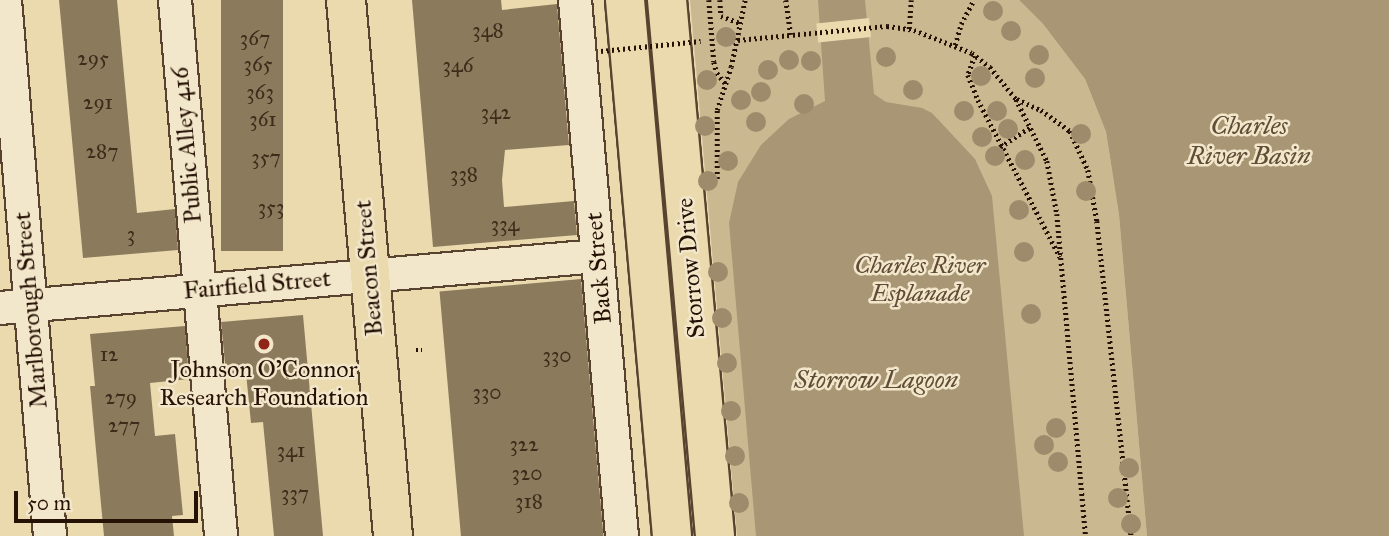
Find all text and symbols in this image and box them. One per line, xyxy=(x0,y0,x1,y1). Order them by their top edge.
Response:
house number: 348 xyxy=(472,17,504,43)
house number: 367 xyxy=(240,25,270,51)
house number: 295 xyxy=(77,45,109,71)
house number: 365 xyxy=(244,51,272,77)
house number: 346 xyxy=(443,52,473,78)
street label: Public Alley 416 xyxy=(166,66,208,224)
house number: 363 xyxy=(246,79,274,105)
house number: 291 xyxy=(83,89,113,115)
house number: 342 xyxy=(481,99,511,125)
house number: 361 xyxy=(249,106,277,132)
water label: Charles River Basin xyxy=(1187,110,1311,172)
house number: 287 xyxy=(86,138,118,164)
house number: 357 xyxy=(251,144,281,170)
house number: 338 xyxy=(450,161,478,187)
house number: 353 xyxy=(258,194,284,220)
street label: Storrow Drive xyxy=(671,197,711,339)
street label: Beacon Street xyxy=(349,199,389,337)
street label: Marlborough Street xyxy=(8,210,54,410)
house number: 334 xyxy=(491,211,519,237)
street label: Back Street xyxy=(580,211,618,325)
house number: 3 xyxy=(127,221,135,247)
park label: Charles River Esplanade xyxy=(854,252,986,308)
street label: Fairfield Street xyxy=(182,264,332,306)
marker: Johnson O'Connor Research Foundation xyxy=(256,336,272,352)
house number: 12 xyxy=(100,341,118,367)
house number: 330 xyxy=(542,342,572,368)
place label: Johnson O'Connor Research Foundation xyxy=(160,356,368,412)
water label: Storrow Lagoon xyxy=(794,364,958,396)
house number: 330 xyxy=(472,379,502,405)
house number: 279 xyxy=(105,384,137,410)
house number: 277 xyxy=(108,412,140,438)
house number: 322 xyxy=(509,431,539,457)
house number: 341 xyxy=(277,437,305,463)
house number: 320 xyxy=(512,460,542,486)
scale bar xyxy=(18,476,201,520)
house number: 337 xyxy=(281,480,309,506)
house number: 318 xyxy=(515,488,543,514)
text: 50 m xyxy=(27,490,71,516)

